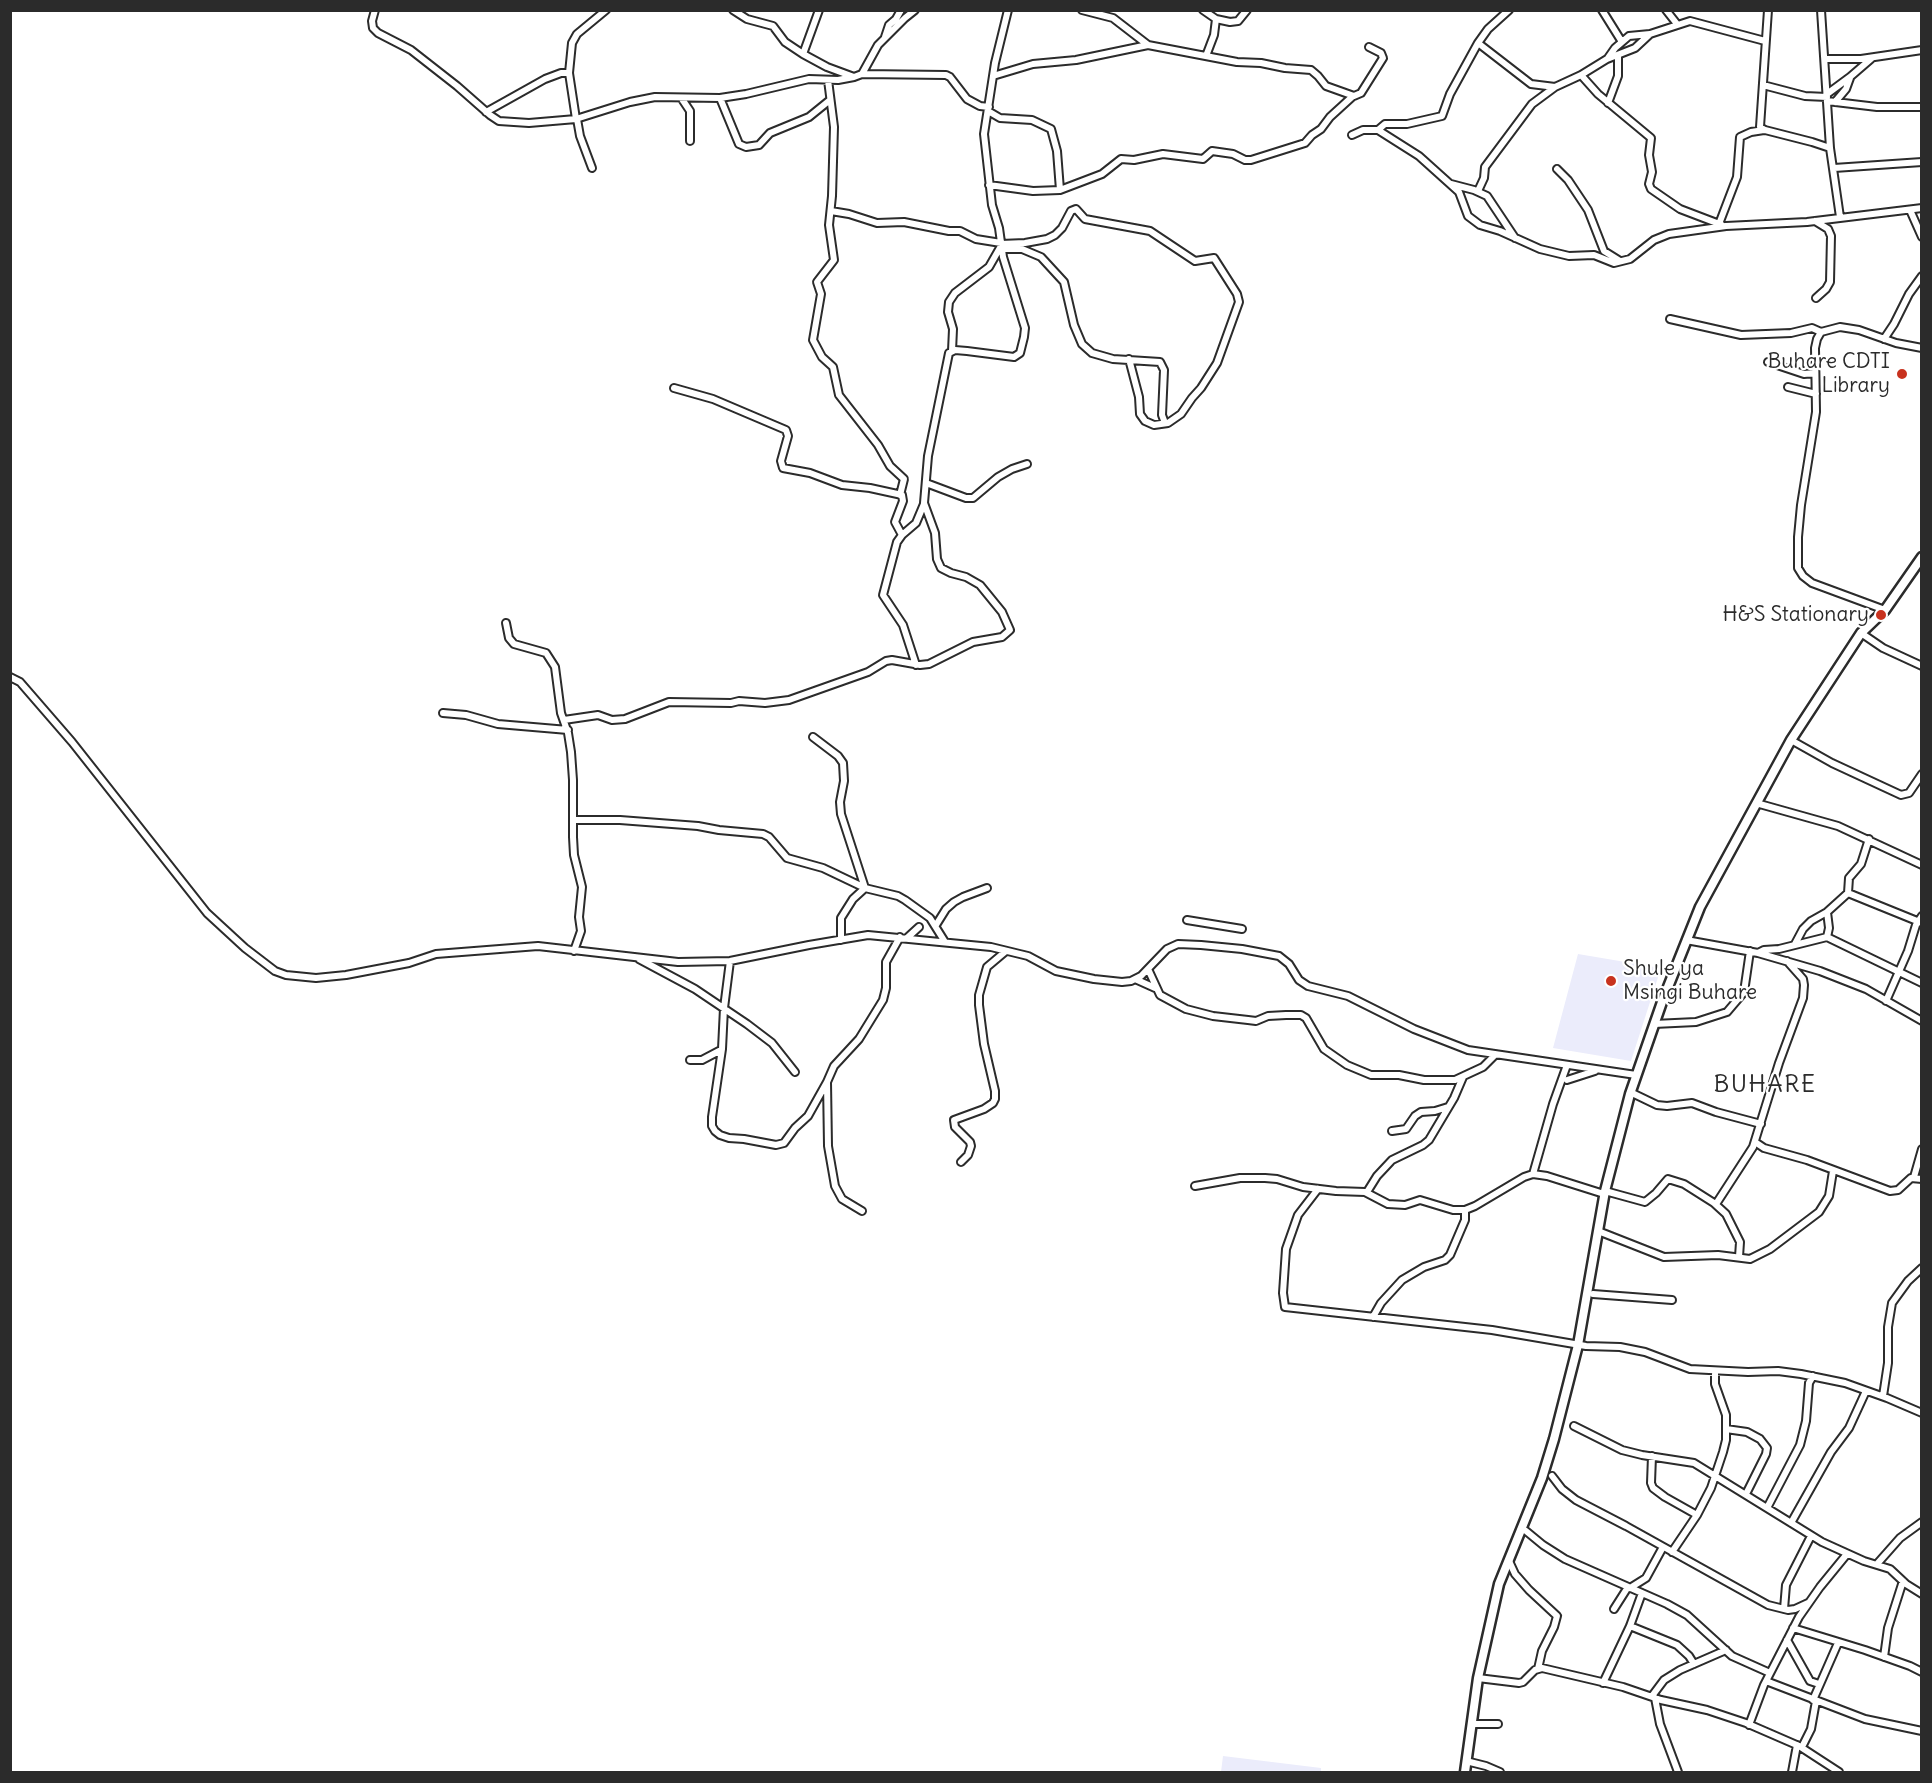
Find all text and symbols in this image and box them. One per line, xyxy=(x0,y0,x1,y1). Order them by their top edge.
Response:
place label: Buhare CDTI Library xyxy=(1768,349,1890,399)
marker: Buhare CDTI Library xyxy=(1895,367,1909,381)
place label: H&S Stationary xyxy=(1723,602,1869,628)
marker: H&S Stationary xyxy=(1874,608,1888,622)
place label: Shule ya Msingi Buhare xyxy=(1623,956,1757,1006)
marker: Shule ya Msingi Buhare xyxy=(1604,974,1618,988)
district label: BUHARE xyxy=(1713,1071,1817,1099)

